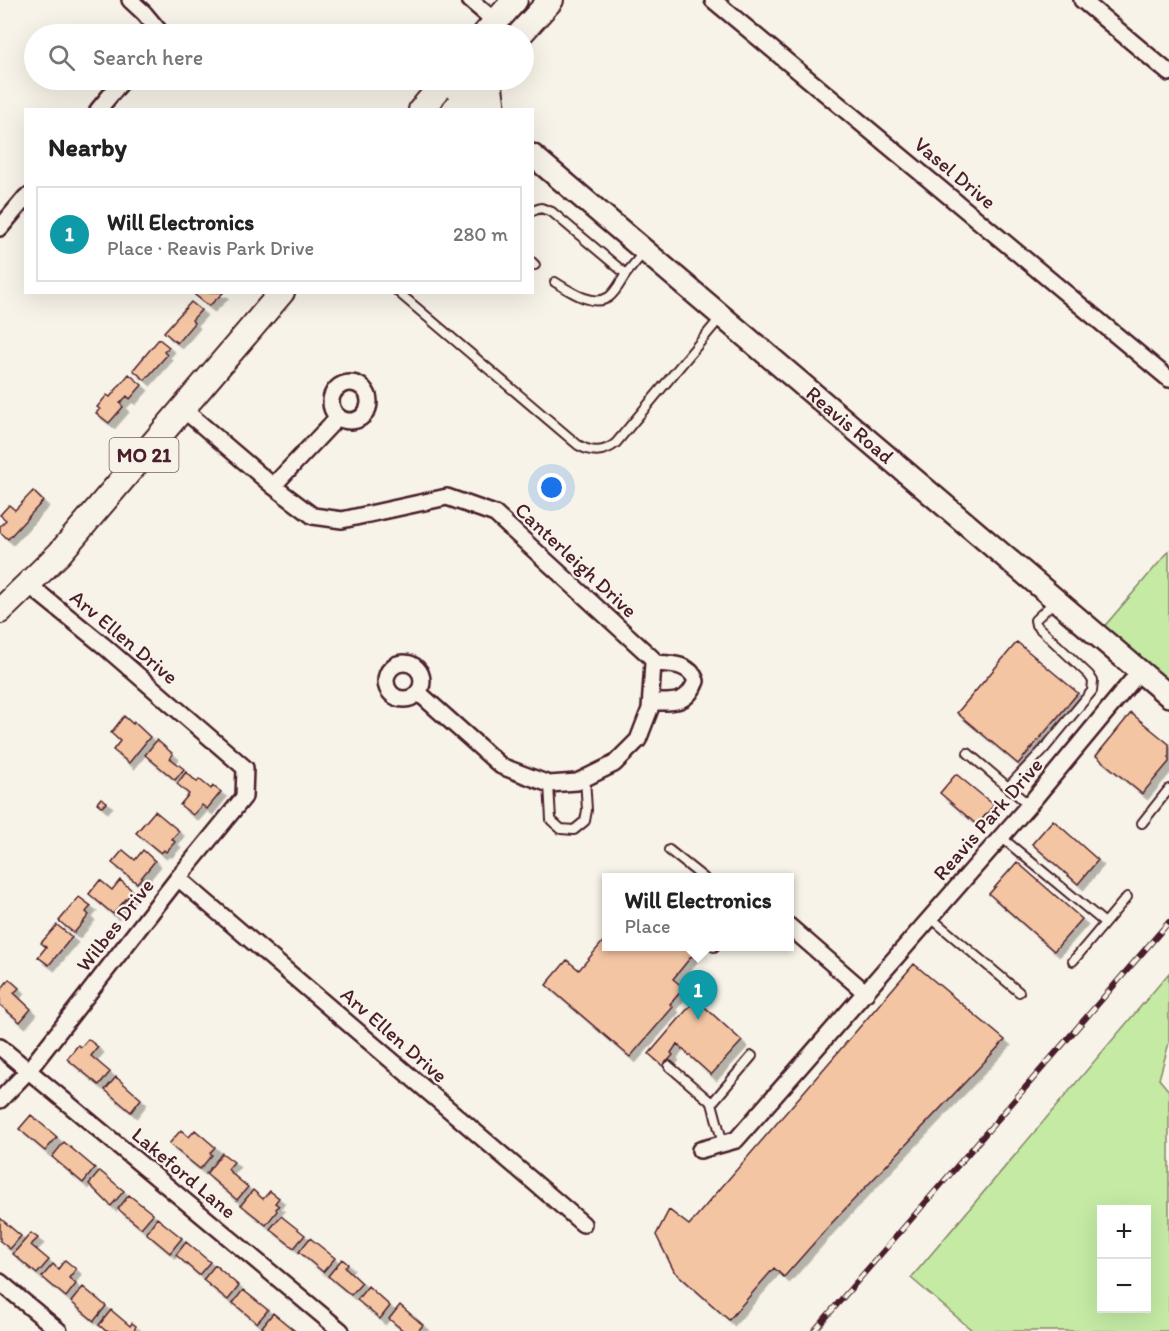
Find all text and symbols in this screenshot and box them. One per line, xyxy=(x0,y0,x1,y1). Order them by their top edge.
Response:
search box xyxy=(24,24,534,90)
icon: search xyxy=(45,41,78,74)
text: Search here xyxy=(93,44,203,71)
text: Nearby xyxy=(48,131,127,163)
street label: Vasel Drive xyxy=(909,131,1001,214)
text: Will Electronics xyxy=(107,209,254,236)
text: 1 xyxy=(65,222,74,246)
text: 280 m xyxy=(453,222,508,246)
text: Place · Reavis Park Drive xyxy=(107,236,314,260)
street label: Reavis Road xyxy=(801,380,900,469)
road number: MO 21 xyxy=(110,438,178,472)
your location xyxy=(537,473,566,502)
street label: Canterleigh Drive xyxy=(510,497,643,623)
street label: Arv Ellen Drive xyxy=(65,584,183,689)
street label: Reavis Park Drive xyxy=(927,752,1048,885)
street label: Wilbes Drive xyxy=(70,873,159,976)
popup xyxy=(602,873,794,951)
text: Will Electronics xyxy=(624,887,772,914)
text: Place xyxy=(624,914,671,938)
pin: 1 xyxy=(678,970,718,1020)
street label: Arv Ellen Drive xyxy=(336,981,453,1088)
street label: Lakeford Lane xyxy=(127,1122,242,1223)
map controls xyxy=(1097,1205,1151,1313)
button: + xyxy=(1097,1205,1151,1259)
button: − xyxy=(1097,1259,1151,1313)

